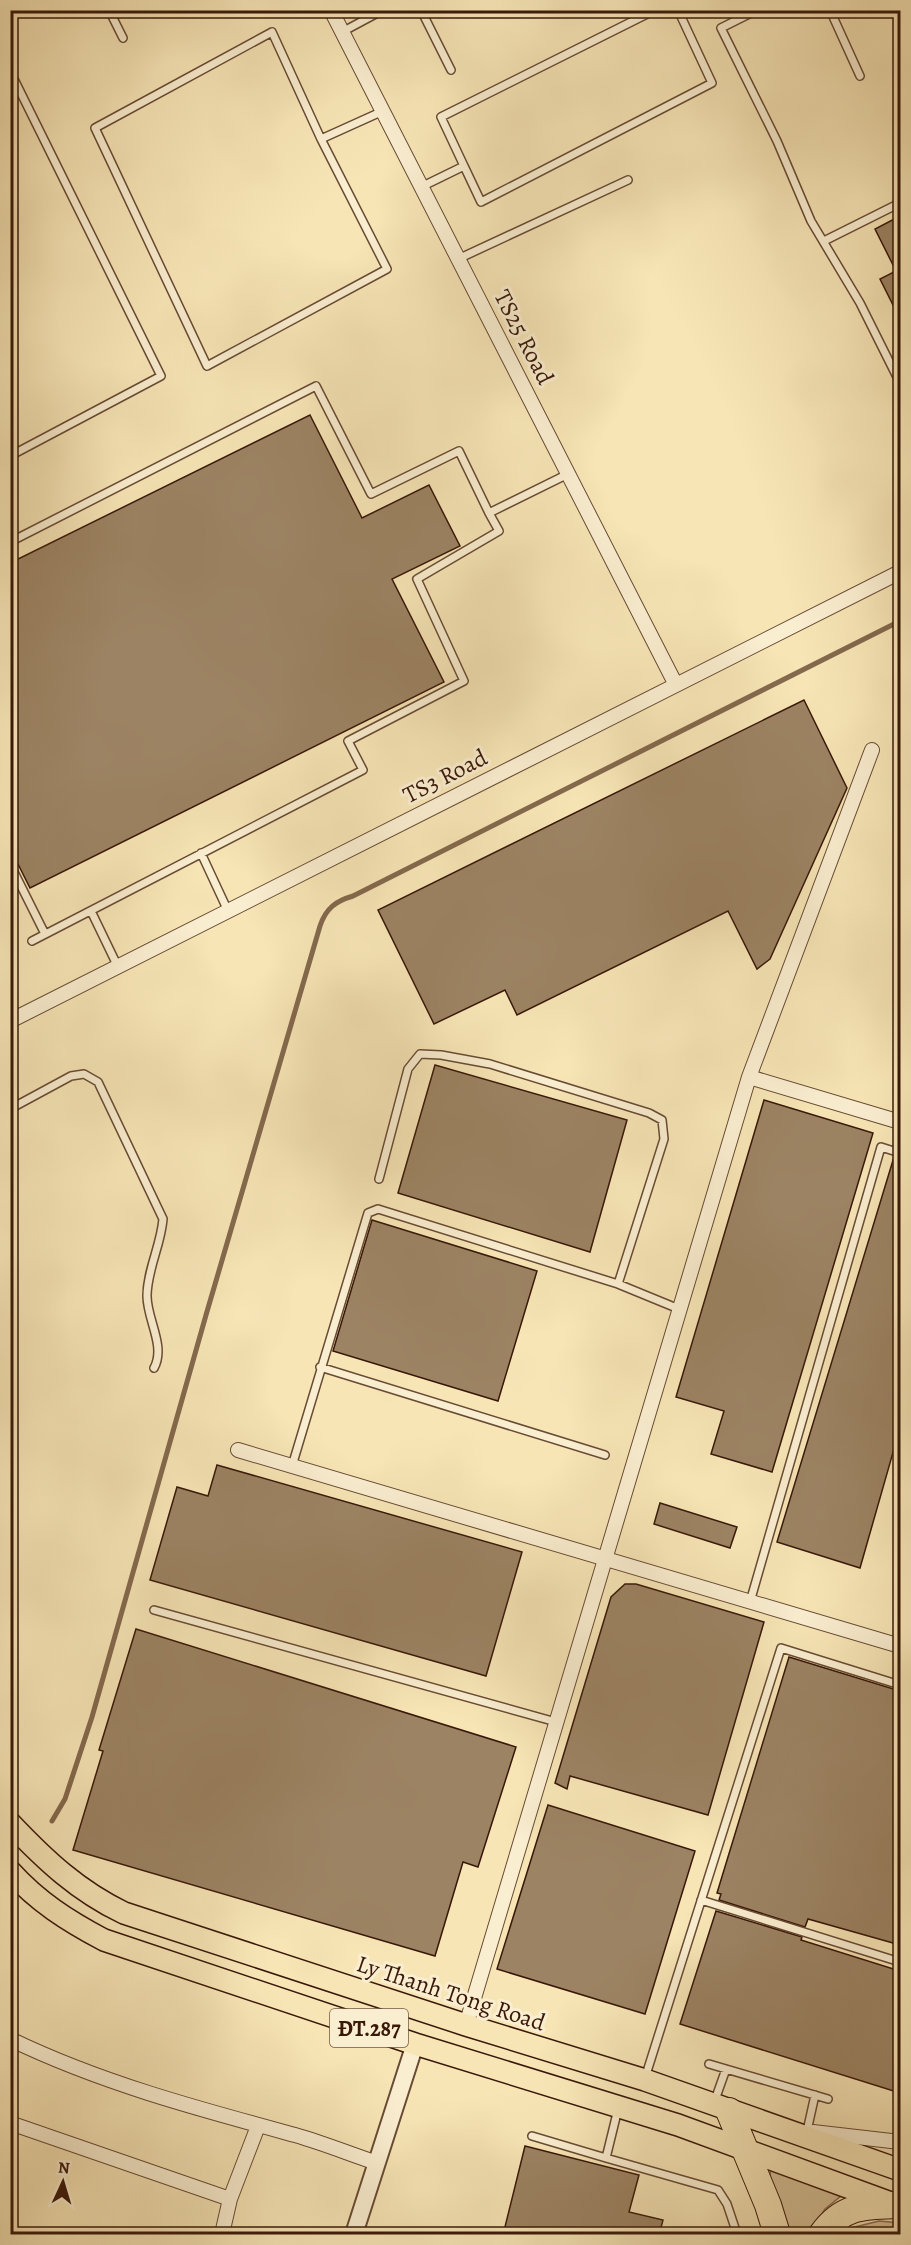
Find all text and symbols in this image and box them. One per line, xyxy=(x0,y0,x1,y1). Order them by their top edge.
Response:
street label: TS25 Road xyxy=(487,284,562,390)
street label: TS3 Road xyxy=(397,741,493,811)
street label: Ly Thanh Tong Road xyxy=(353,1947,549,2039)
road number: ĐT.287 xyxy=(330,2009,408,2047)
north arrow xyxy=(33,2152,93,2212)
text: N xyxy=(57,2157,71,2179)

